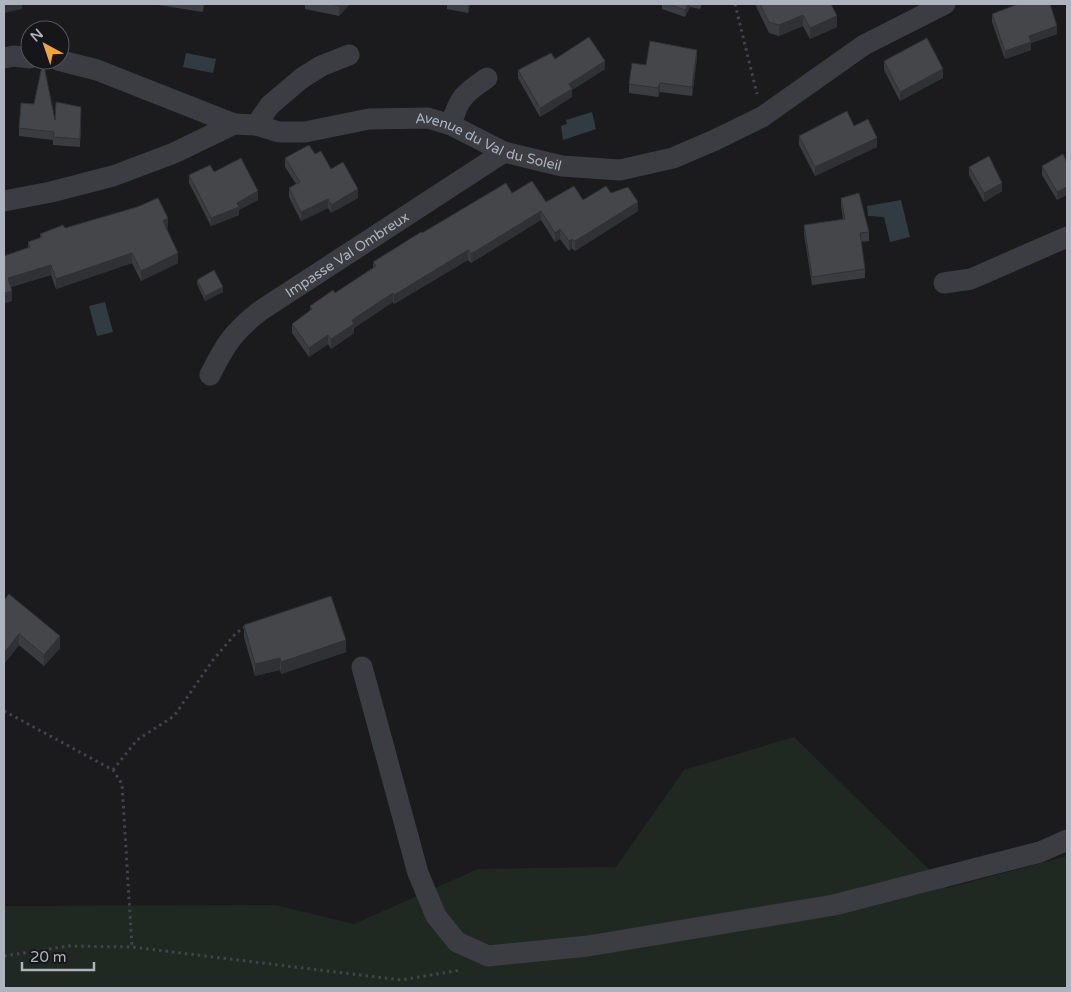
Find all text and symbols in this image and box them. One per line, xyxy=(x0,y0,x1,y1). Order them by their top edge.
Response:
north arrow xyxy=(20,20,70,70)
text: N xyxy=(27,25,47,46)
street label: Avenue du Val du Soleil xyxy=(415,109,563,174)
street label: Impasse Val Ombreux xyxy=(282,208,412,301)
scale bar xyxy=(22,940,95,972)
text: 20 m xyxy=(30,948,67,966)

